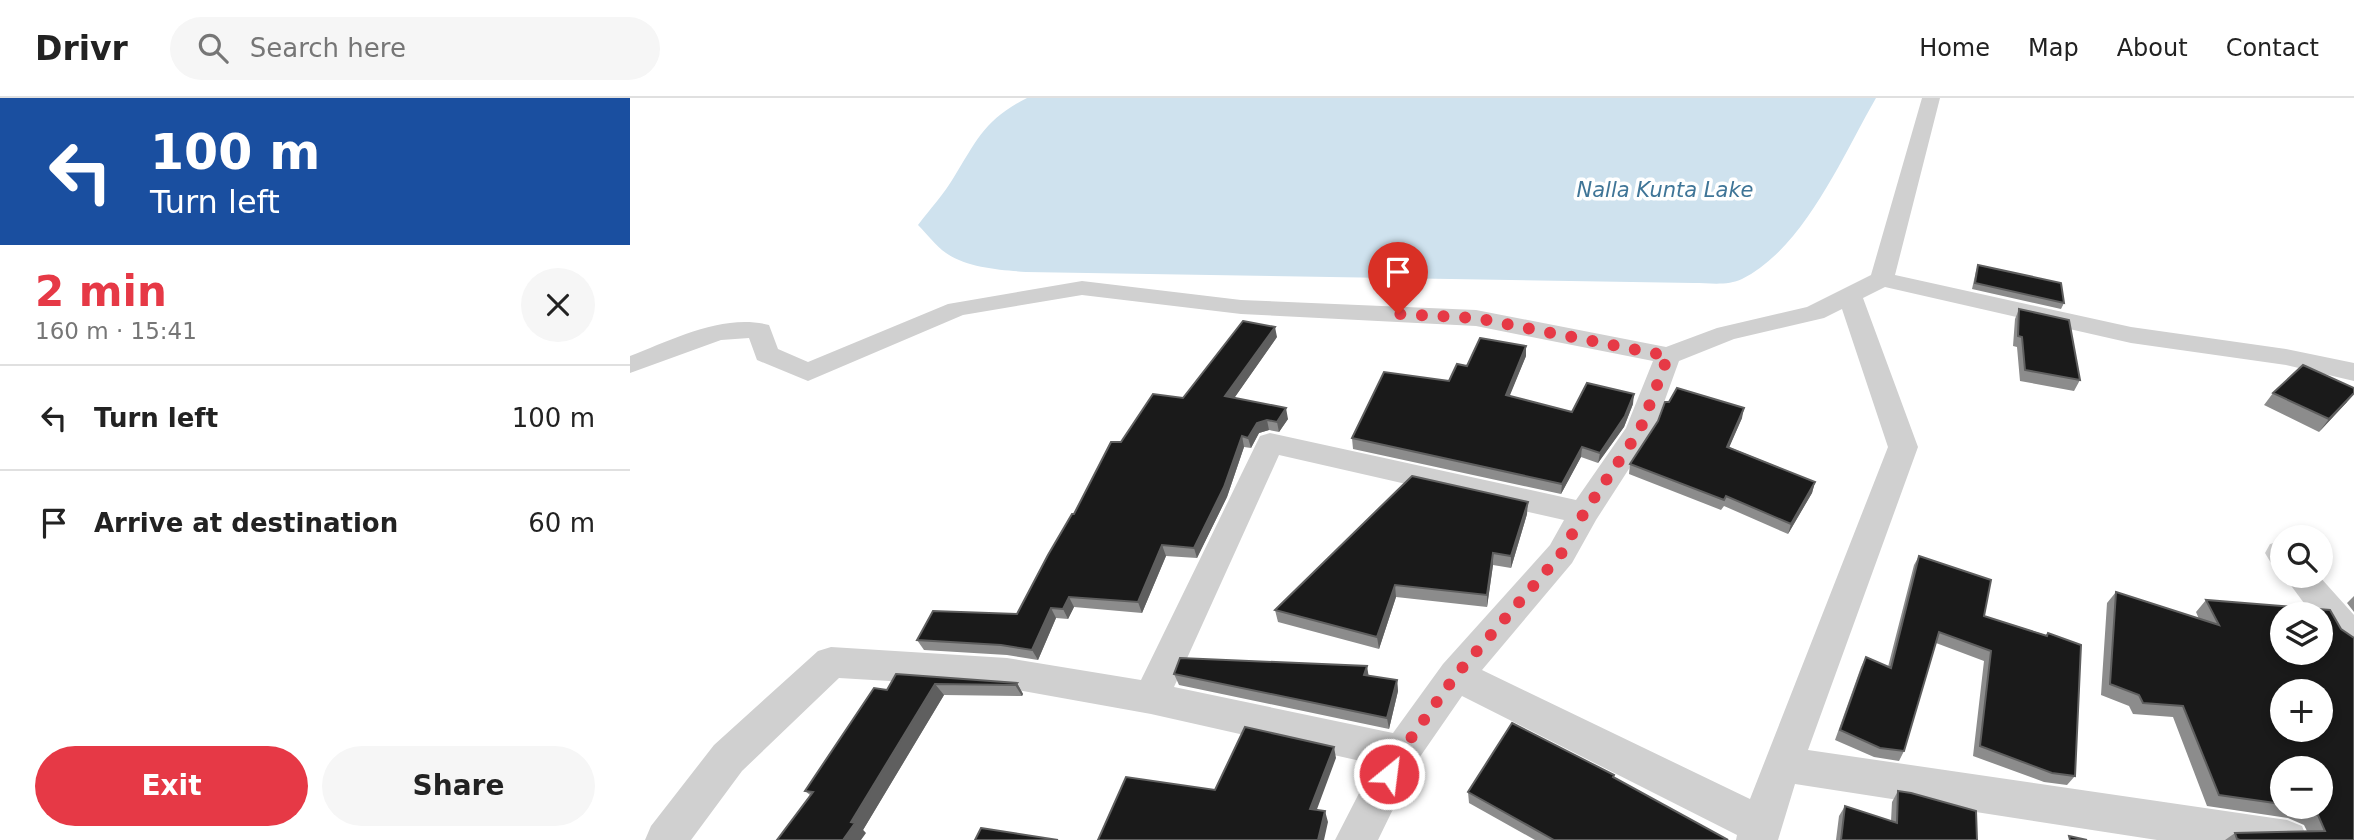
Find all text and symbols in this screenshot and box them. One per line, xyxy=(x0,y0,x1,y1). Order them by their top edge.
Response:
search box xyxy=(170,17,660,80)
text: Drivr xyxy=(35,29,128,68)
icon: search xyxy=(194,29,232,67)
text: Search here xyxy=(250,33,406,63)
text: Home xyxy=(1919,34,1990,62)
text: Map xyxy=(2028,34,2079,62)
text: About xyxy=(2117,34,2188,62)
text: Contact xyxy=(2226,34,2319,62)
text: 100 m xyxy=(150,124,320,181)
icon: left xyxy=(35,126,126,217)
water label: Nalla Kunta Lake xyxy=(1576,178,1754,202)
text: Turn left xyxy=(150,183,280,221)
pin xyxy=(1368,242,1428,314)
icon: arrive xyxy=(1379,253,1417,291)
text: 2 min xyxy=(35,267,167,316)
button: close xyxy=(521,268,595,342)
text: 160 m · 15:41 xyxy=(35,318,197,344)
icon: left xyxy=(35,399,73,437)
text: Turn left xyxy=(94,403,218,433)
text: 100 m xyxy=(512,403,595,433)
icon: arrive xyxy=(35,504,73,542)
text: Arrive at destination xyxy=(94,508,398,538)
text: 60 m xyxy=(528,508,595,538)
map controls xyxy=(2270,525,2333,819)
button: search xyxy=(2270,525,2333,588)
button: layers xyxy=(2270,602,2333,665)
button: + xyxy=(2270,679,2333,742)
position arrow xyxy=(1352,737,1426,811)
button: Exit xyxy=(35,746,308,826)
button: Share xyxy=(322,746,595,826)
button: − xyxy=(2270,756,2333,819)

